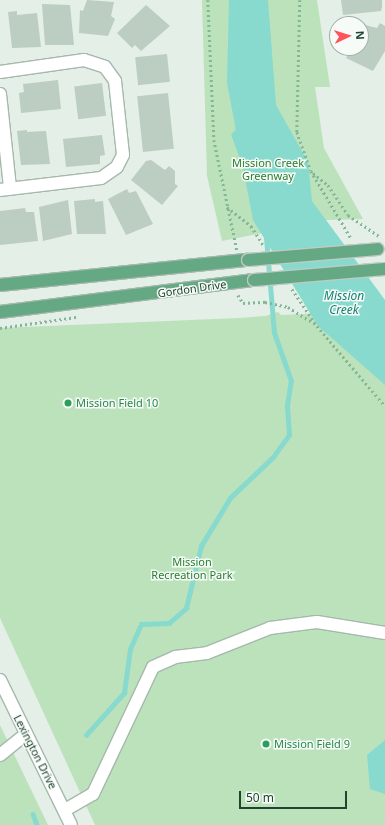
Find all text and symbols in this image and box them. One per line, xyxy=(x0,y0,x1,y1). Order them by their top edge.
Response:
north arrow xyxy=(329,16,369,56)
text: N xyxy=(353,30,368,40)
park label: Mission Creek Greenway xyxy=(232,157,304,183)
street label: Gordon Drive xyxy=(157,278,227,300)
water label: Mission Creek xyxy=(324,289,364,317)
place label: Mission Field 10 xyxy=(76,396,158,410)
marker: Mission Field 10 xyxy=(63,398,73,408)
park label: Mission Recreation Park xyxy=(151,556,233,582)
street label: Lexington Drive xyxy=(11,713,59,791)
place label: Mission Field 9 xyxy=(274,737,350,751)
marker: Mission Field 9 xyxy=(261,739,271,749)
scale bar xyxy=(241,783,349,809)
text: 50 m xyxy=(246,789,274,806)

